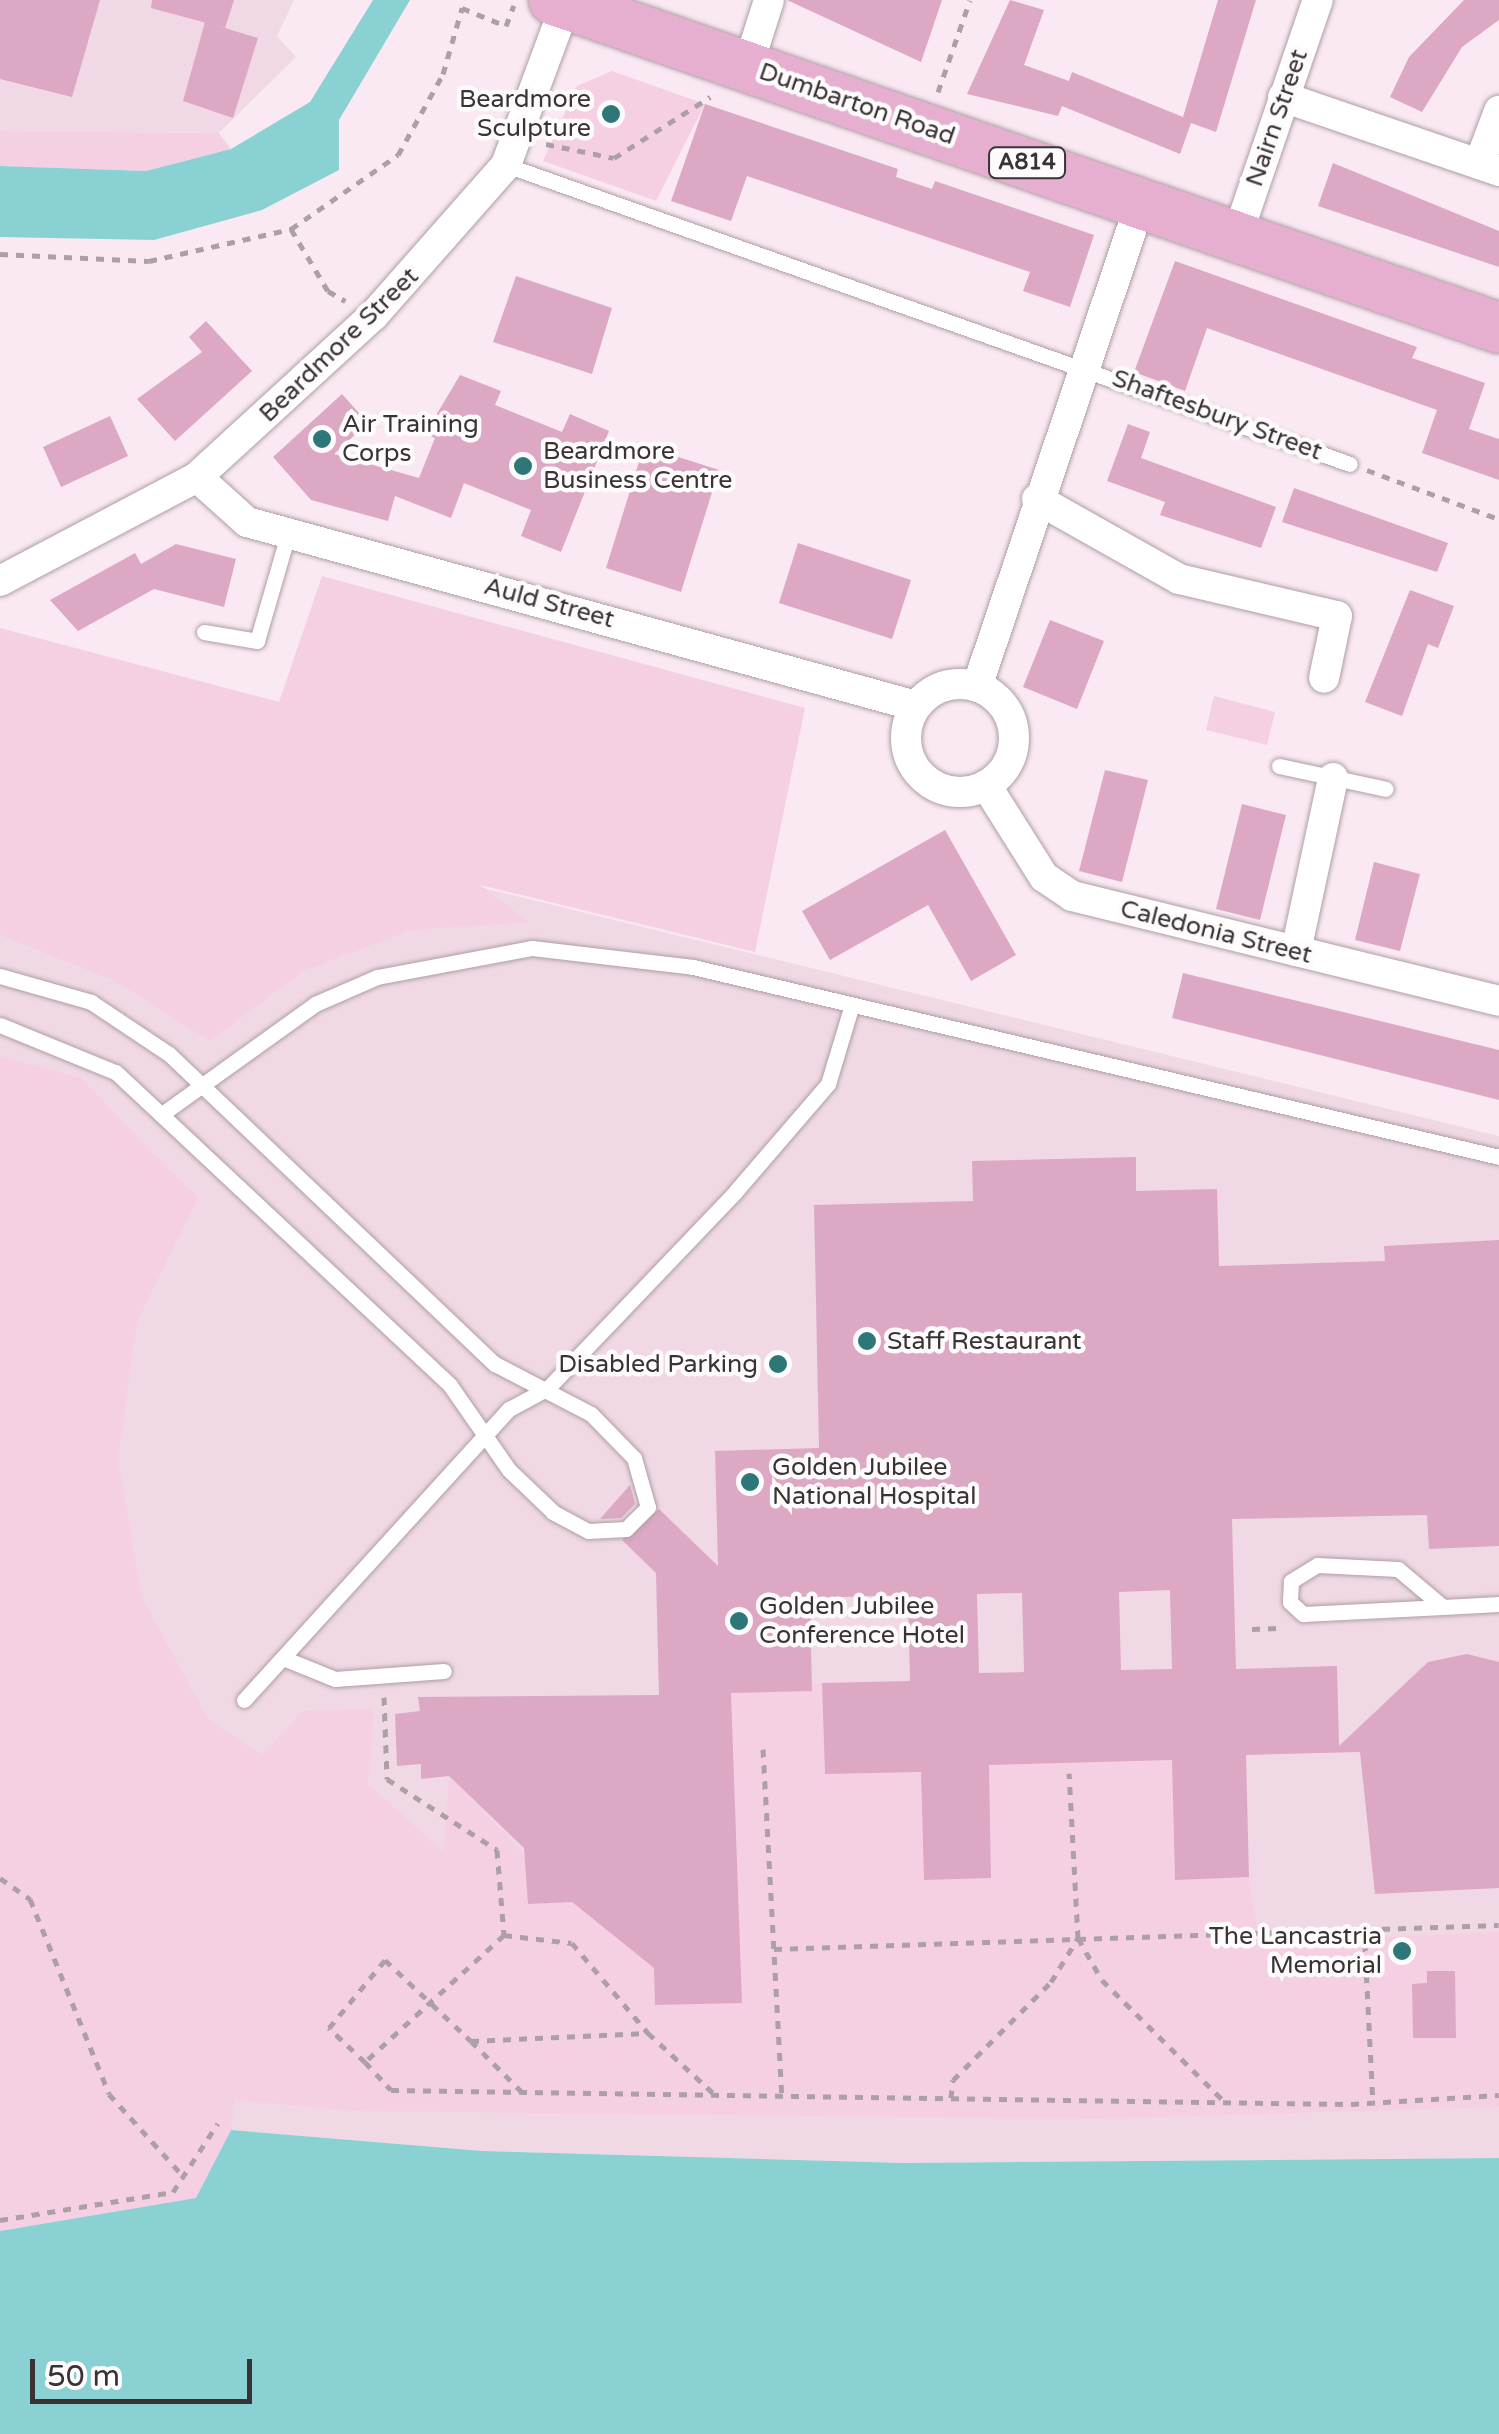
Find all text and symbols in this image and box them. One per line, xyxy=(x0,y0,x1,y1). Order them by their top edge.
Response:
street label: Nairn Street xyxy=(1240,45,1314,191)
street label: Dumbarton Road xyxy=(755,56,959,152)
place label: Beardmore Sculpture xyxy=(459,85,591,144)
marker: Beardmore Sculpture xyxy=(600,103,622,125)
road number: A814 xyxy=(987,146,1067,180)
street label: Beardmore Street xyxy=(253,261,425,429)
street label: Shaftesbury Street xyxy=(1108,363,1326,467)
place label: Air Training Corps xyxy=(342,410,479,469)
marker: Air Training Corps xyxy=(311,428,333,450)
place label: Beardmore Business Centre xyxy=(543,437,732,496)
marker: Beardmore Business Centre xyxy=(512,455,534,477)
street label: Auld Street xyxy=(481,571,617,635)
street label: Caledonia Street xyxy=(1117,894,1315,970)
place label: Staff Restaurant xyxy=(887,1326,1082,1356)
marker: Staff Restaurant xyxy=(856,1330,878,1352)
place label: Disabled Parking xyxy=(558,1349,758,1379)
marker: Disabled Parking xyxy=(767,1353,789,1375)
place label: Golden Jubilee National Hospital xyxy=(772,1453,976,1512)
marker: Golden Jubilee National Hospital xyxy=(737,1469,763,1495)
place label: Golden Jubilee Conference Hotel xyxy=(759,1592,965,1651)
marker: Golden Jubilee Conference Hotel xyxy=(728,1610,750,1632)
place label: The Lancastria Memorial xyxy=(1209,1922,1382,1981)
marker: The Lancastria Memorial xyxy=(1391,1940,1413,1962)
scale bar xyxy=(35,2339,258,2401)
text: 50 m xyxy=(47,2358,120,2395)

